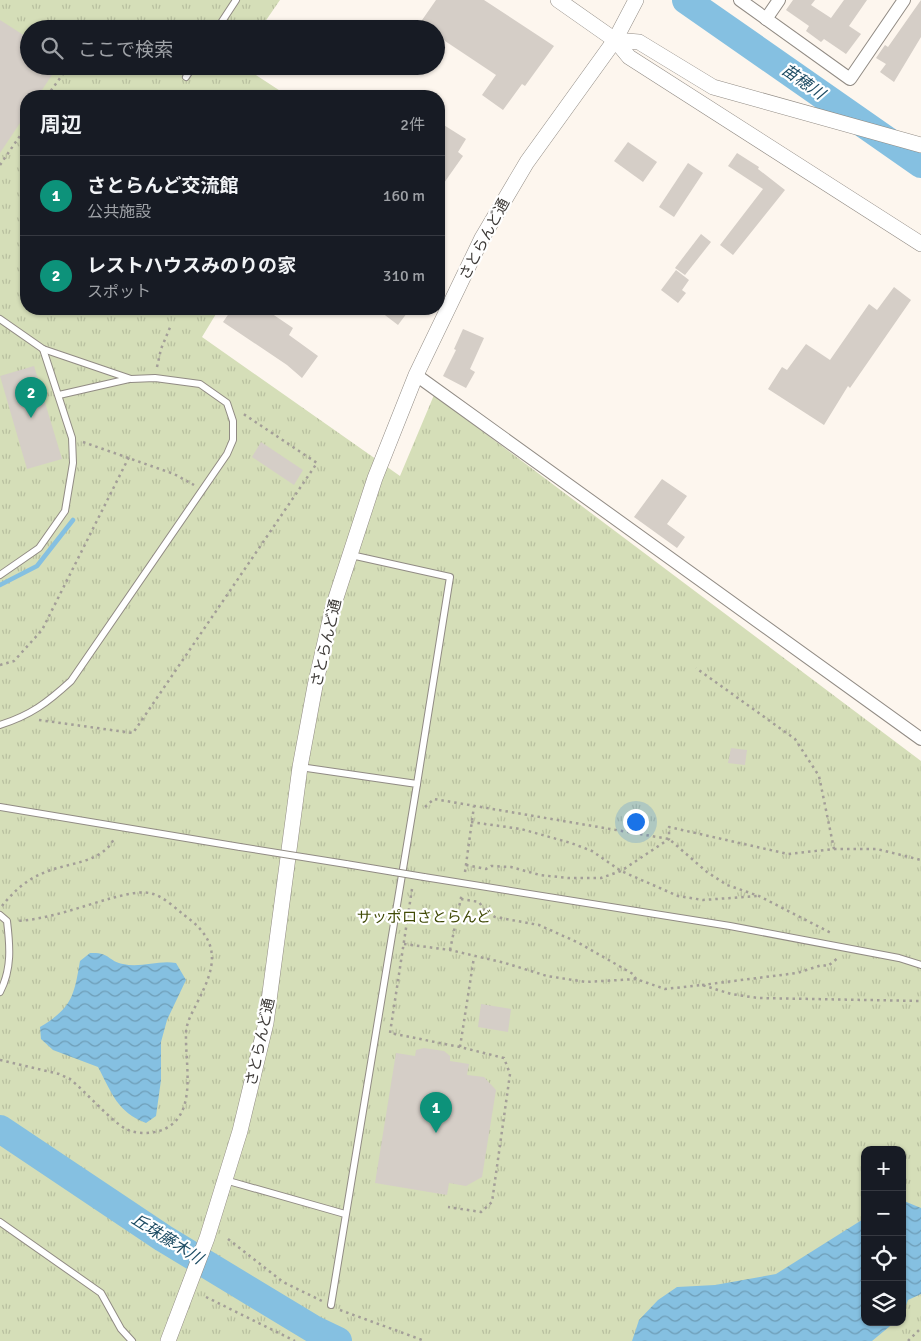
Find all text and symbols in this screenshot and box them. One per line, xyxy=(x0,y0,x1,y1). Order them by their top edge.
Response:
search box xyxy=(20,20,445,75)
icon: search xyxy=(38,34,66,62)
text: ここで検索 xyxy=(78,38,173,62)
water label: 苗穂川 xyxy=(778,60,830,105)
text: 周辺 xyxy=(40,112,82,138)
text: 2件 xyxy=(400,115,425,135)
text: さとらんど交流館 xyxy=(87,174,238,198)
text: 1 xyxy=(52,186,60,206)
text: 160 m xyxy=(383,186,425,206)
street label: さとらんど通 xyxy=(455,195,513,283)
text: 公共施設 xyxy=(87,202,151,222)
text: レストハウスみのりの家 xyxy=(87,254,296,278)
text: 2 xyxy=(52,266,60,286)
text: 310 m xyxy=(383,266,425,286)
text: スポット xyxy=(87,282,151,302)
pin: 2 xyxy=(15,377,47,418)
street label: さとらんど通 xyxy=(307,597,345,689)
your location xyxy=(623,809,649,835)
park label: サッポロさとらんど xyxy=(357,908,491,926)
street label: さとらんど通 xyxy=(242,996,278,1088)
pin: 1 xyxy=(420,1092,452,1133)
map controls xyxy=(861,1146,906,1326)
button: + xyxy=(861,1146,906,1191)
button: − xyxy=(861,1191,906,1236)
water label: 丘珠藤木川 xyxy=(128,1209,208,1270)
button: locate xyxy=(861,1236,906,1281)
button: layers xyxy=(861,1281,906,1326)

